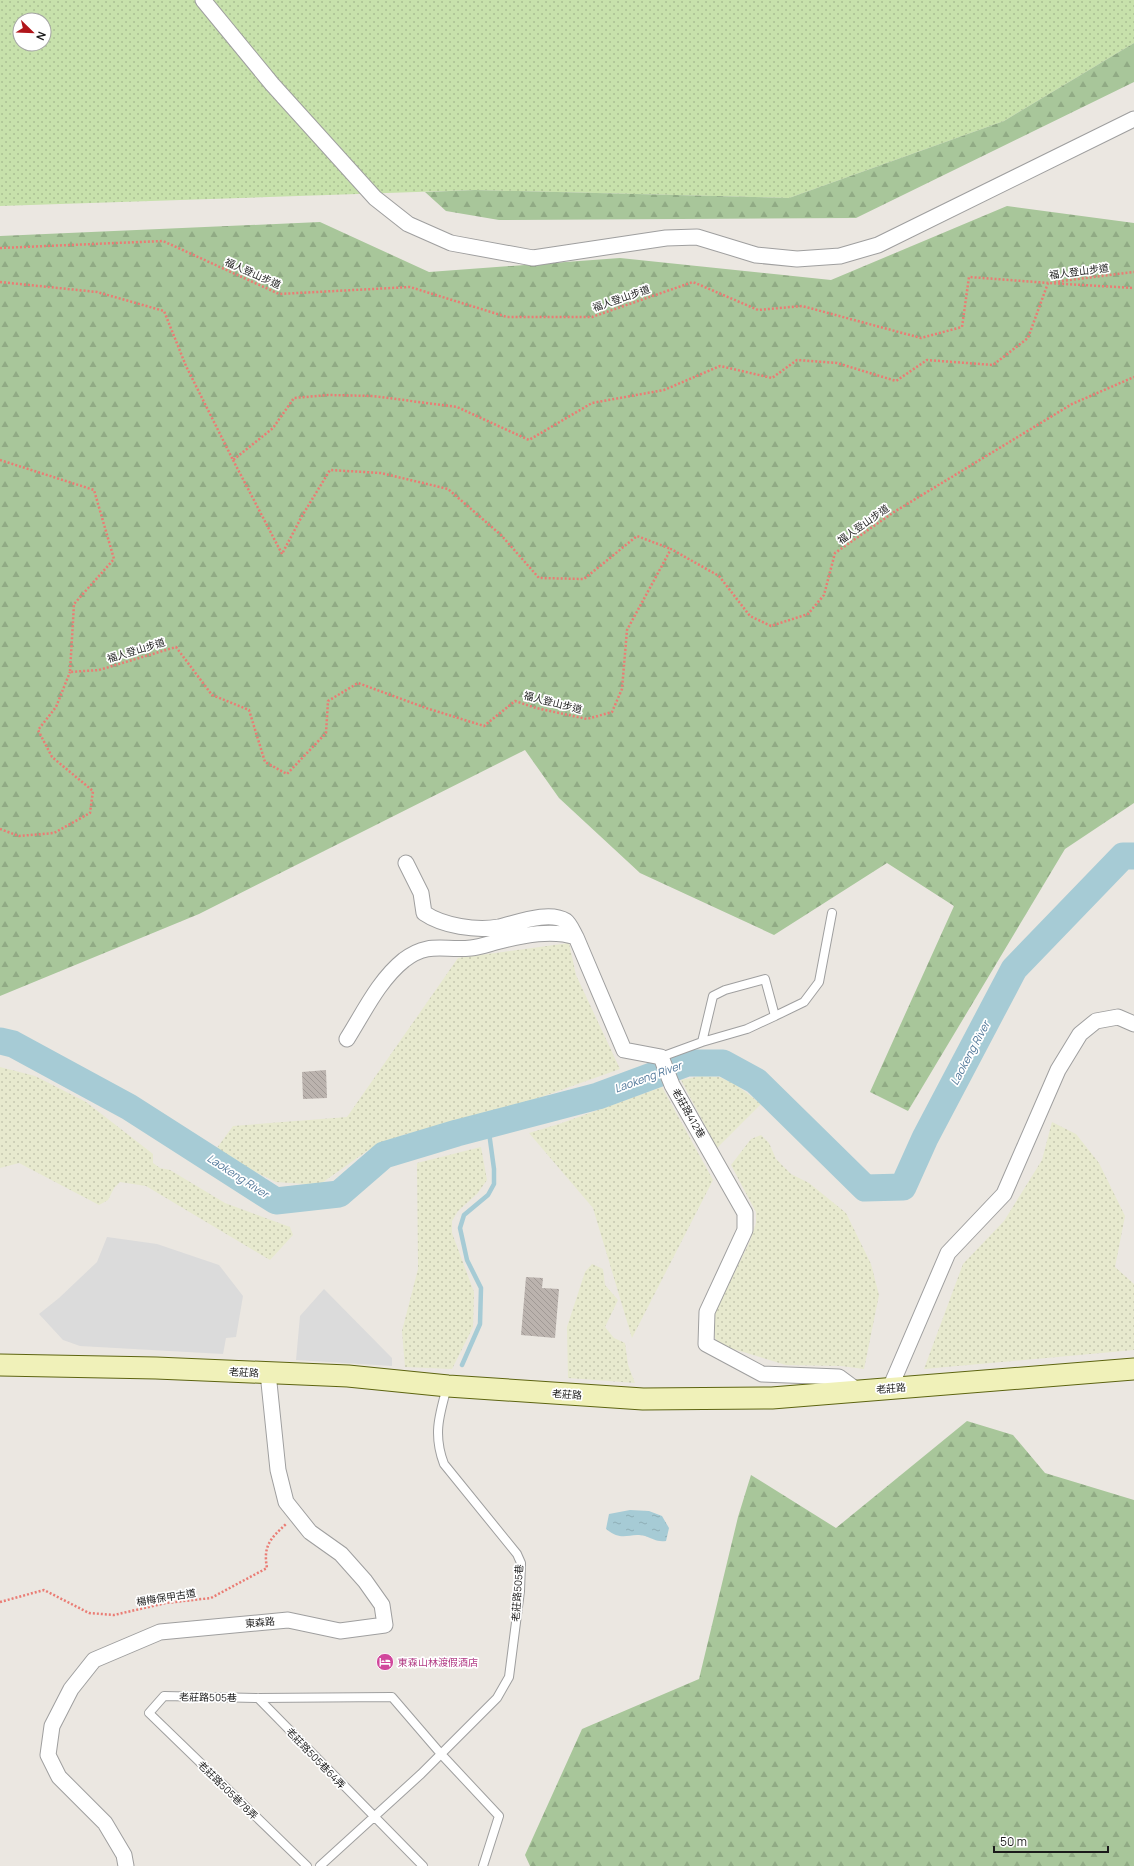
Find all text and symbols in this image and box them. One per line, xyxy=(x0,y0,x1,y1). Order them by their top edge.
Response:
north arrow xyxy=(12,12,52,52)
text: N xyxy=(33,30,50,43)
street label: 福人登山步道 xyxy=(223,254,283,292)
street label: 福人登山步道 xyxy=(1048,260,1110,282)
street label: 福人登山步道 xyxy=(590,282,652,314)
street label: 福人登山步道 xyxy=(834,501,892,547)
street label: 福人登山步道 xyxy=(105,635,167,665)
street label: 福人登山步道 xyxy=(522,688,584,716)
water label: Laokeng River xyxy=(946,1016,994,1087)
water label: Laokeng River xyxy=(612,1057,685,1096)
street label: 老莊路412巷 xyxy=(669,1085,709,1141)
water label: Laokeng River xyxy=(205,1150,274,1202)
street label: 老莊路 xyxy=(229,1364,259,1380)
street label: 老莊路 xyxy=(875,1380,907,1396)
street label: 老莊路 xyxy=(552,1386,582,1402)
street label: 老莊路505巷 xyxy=(508,1564,526,1622)
street label: 楊梅保甲古道 xyxy=(135,1585,197,1609)
street label: 東森路 xyxy=(244,1614,276,1630)
hotel icon: 東森山林渡假酒店 xyxy=(375,1652,395,1672)
place label: 東森山林渡假酒店 xyxy=(398,1655,478,1669)
street label: 老莊路505巷 xyxy=(179,1689,237,1705)
street label: 老莊路505巷64弄 xyxy=(283,1724,349,1792)
street label: 老莊路505巷78弄 xyxy=(195,1758,261,1822)
scale bar xyxy=(994,1828,1108,1854)
text: 50 m xyxy=(1000,1833,1027,1850)

